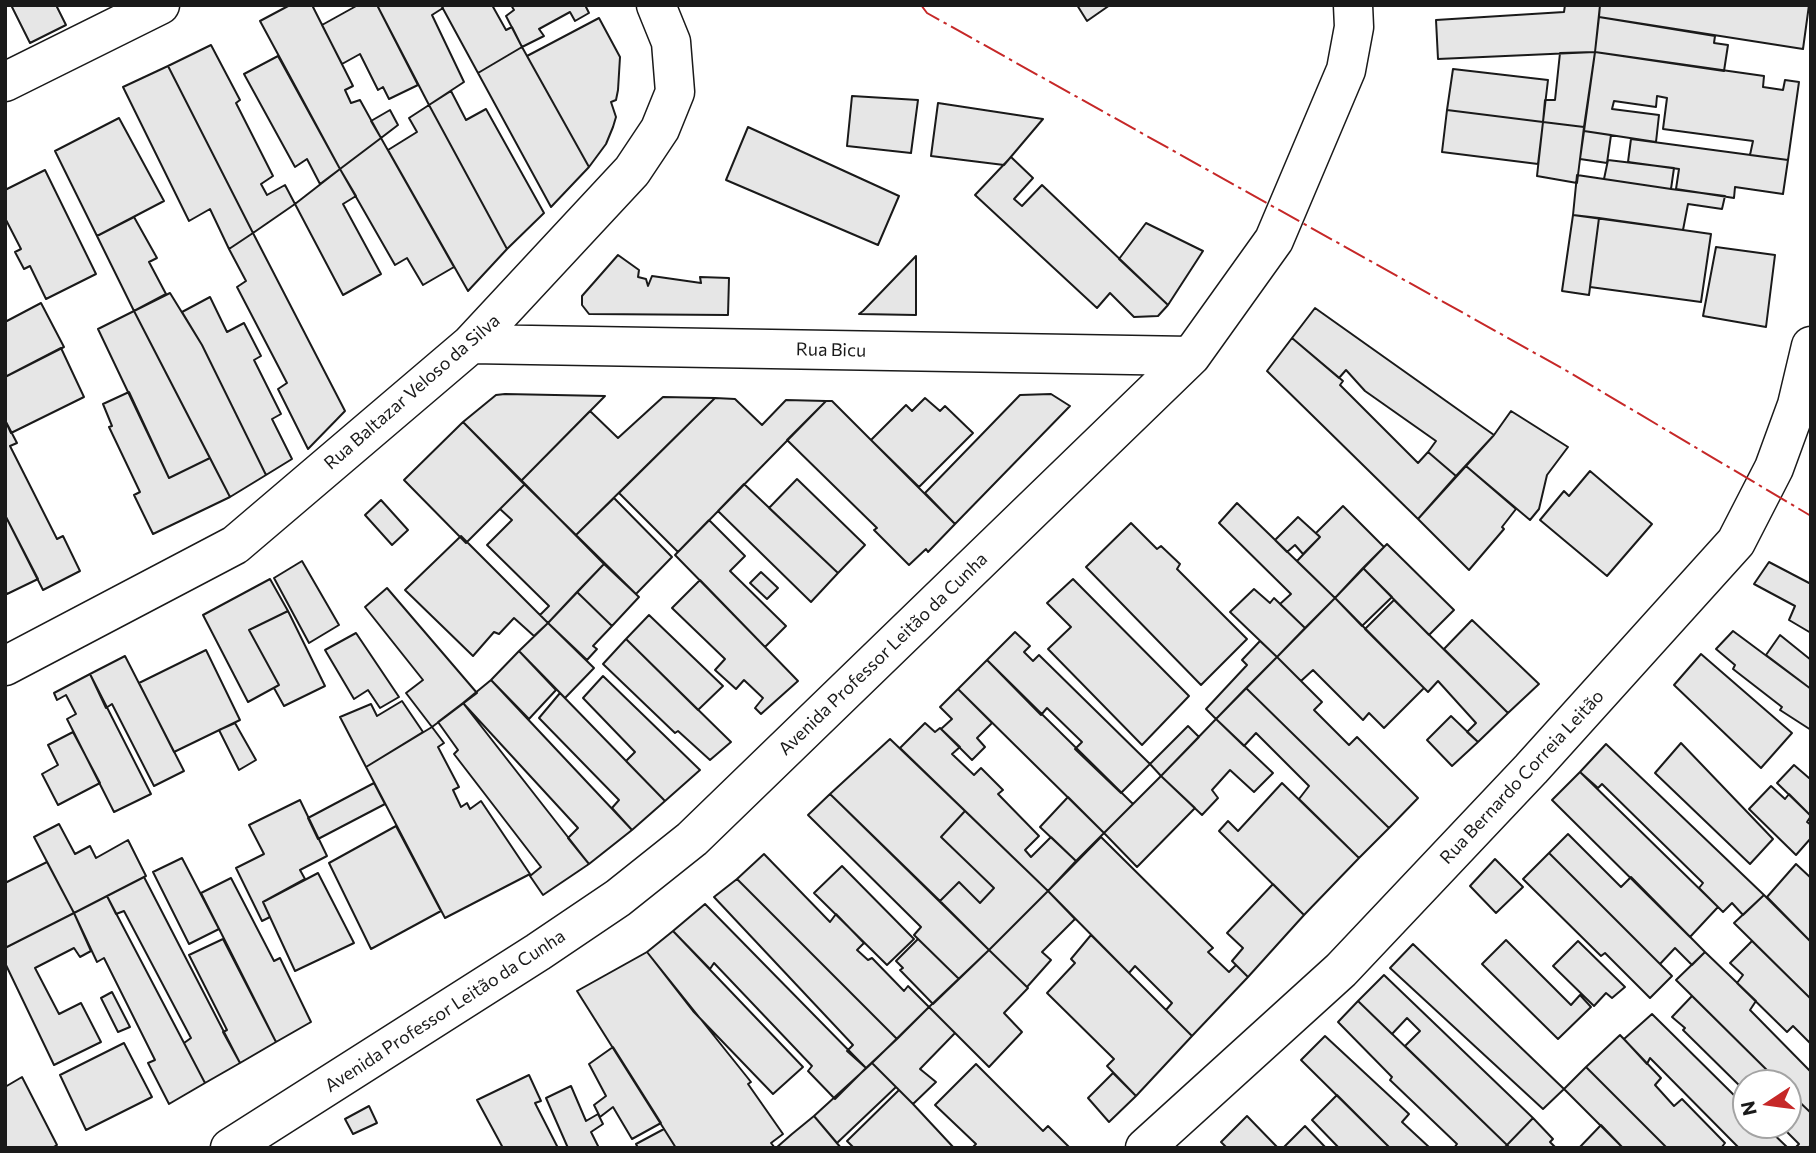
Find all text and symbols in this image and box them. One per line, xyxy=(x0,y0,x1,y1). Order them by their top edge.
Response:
street label: Rua Baltazar Veloso da Silva xyxy=(320,310,504,474)
street label: Rua Bicu xyxy=(796,339,866,361)
street label: Avenida Professor Leitão da Cunha xyxy=(774,548,992,760)
street label: Rua Bernardo Correia Leitão xyxy=(1436,685,1608,869)
street label: Avenida Professor Leitão da Cunha xyxy=(321,925,569,1097)
north arrow xyxy=(1732,1069,1802,1139)
text: N xyxy=(1735,1099,1761,1118)

